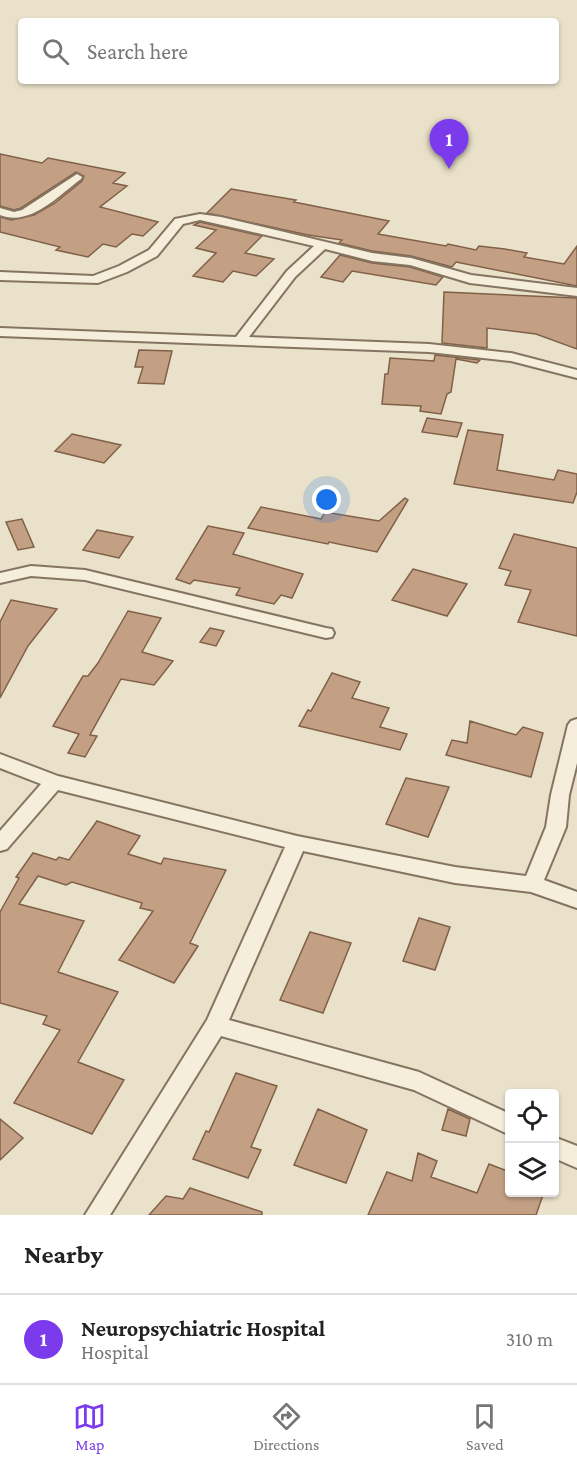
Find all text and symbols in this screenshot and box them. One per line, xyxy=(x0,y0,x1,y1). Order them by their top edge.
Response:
search box xyxy=(18,18,559,84)
icon: search xyxy=(39,35,72,68)
text: Search here xyxy=(87,39,188,64)
pin: 1 xyxy=(430,120,468,169)
your location xyxy=(312,485,341,514)
map controls xyxy=(505,1089,559,1197)
button: locate xyxy=(505,1089,559,1143)
button: layers xyxy=(505,1143,559,1197)
text: Nearby xyxy=(24,1240,103,1269)
text: Neuropsychiatric Hospital xyxy=(81,1316,325,1341)
text: 1 xyxy=(40,1328,47,1350)
text: 310 m xyxy=(506,1328,553,1350)
text: Hospital xyxy=(81,1341,149,1363)
tab: Map xyxy=(73,1400,106,1453)
tab: Directions xyxy=(253,1400,319,1453)
tab: Saved xyxy=(466,1400,504,1453)

